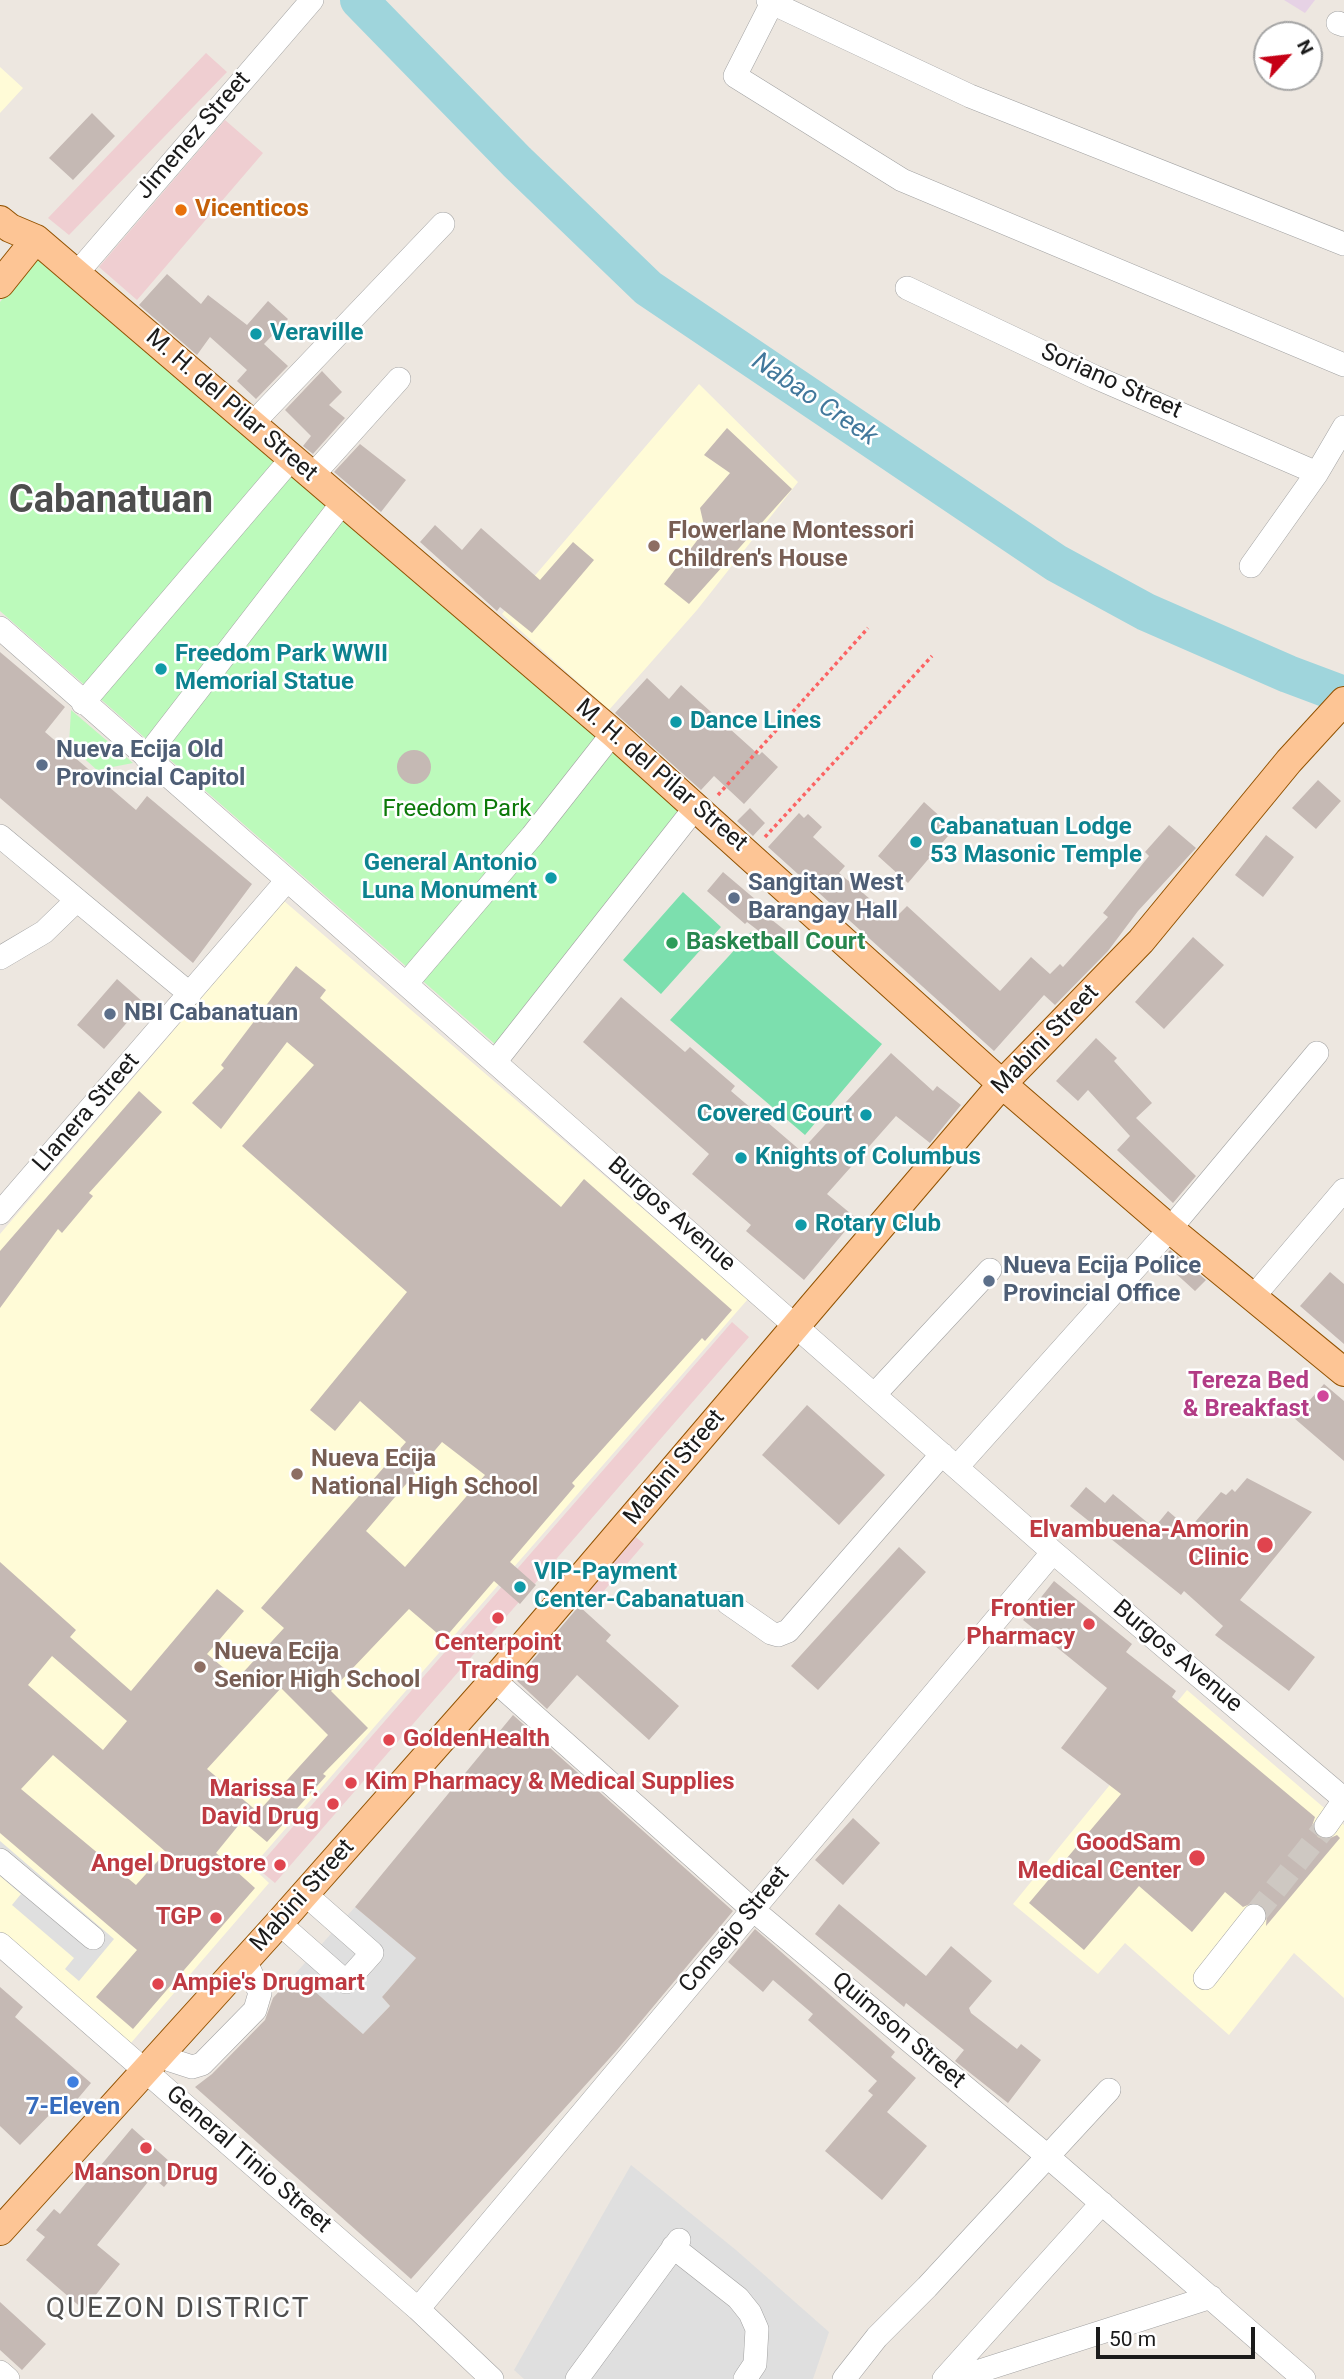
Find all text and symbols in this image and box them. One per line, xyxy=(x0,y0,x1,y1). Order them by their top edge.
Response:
north arrow xyxy=(1253,21,1323,91)
text: N xyxy=(1292,36,1319,58)
street label: Jimenez Street xyxy=(131,66,257,206)
place label: Vicenticos xyxy=(195,196,309,224)
marker: Vicenticos xyxy=(173,202,189,218)
place label: Veraville xyxy=(270,320,363,348)
street label: M. H. del Pilar Street xyxy=(139,324,323,488)
marker: Veraville xyxy=(248,326,264,342)
street label: Soriano Street xyxy=(1036,338,1186,426)
water label: Nabao Creek xyxy=(745,347,883,453)
district label: Cabanatuan xyxy=(9,479,213,525)
place label: Flowerlane Montessori Children's House xyxy=(668,518,914,574)
marker: Flowerlane Montessori Children's House xyxy=(646,538,662,554)
place label: Freedom Park WWII Memorial Statue xyxy=(175,641,388,697)
marker: Freedom Park WWII Memorial Statue xyxy=(153,661,169,677)
street label: M. H. del Pilar Street xyxy=(569,694,753,858)
place label: Dance Lines xyxy=(690,708,821,736)
marker: Dance Lines xyxy=(668,714,684,730)
place label: Nueva Ecija Old Provincial Capitol xyxy=(56,737,245,793)
marker: Nueva Ecija Old Provincial Capitol xyxy=(34,757,50,773)
park label: Freedom Park xyxy=(383,796,531,824)
place label: Cabanatuan Lodge 53 Masonic Temple xyxy=(930,814,1142,870)
marker: Cabanatuan Lodge 53 Masonic Temple xyxy=(908,834,924,850)
place label: General Antonio Luna Monument xyxy=(362,850,537,906)
marker: General Antonio Luna Monument xyxy=(543,870,559,886)
place label: Sangitan West Barangay Hall xyxy=(748,870,904,926)
marker: Sangitan West Barangay Hall xyxy=(726,890,742,906)
place label: Basketball Court xyxy=(686,929,865,957)
marker: Basketball Court xyxy=(664,935,680,951)
street label: Mabini Street xyxy=(986,979,1106,1101)
place label: NBI Cabanatuan xyxy=(124,1000,298,1028)
marker: NBI Cabanatuan xyxy=(102,1006,118,1022)
street label: Llanera Street xyxy=(28,1048,146,1178)
place label: Covered Court xyxy=(697,1101,852,1129)
marker: Covered Court xyxy=(858,1107,874,1123)
place label: Knights of Columbus xyxy=(755,1144,981,1172)
marker: Knights of Columbus xyxy=(733,1150,749,1166)
street label: Burgos Avenue xyxy=(601,1152,741,1278)
place label: Rotary Club xyxy=(815,1211,941,1239)
marker: Rotary Club xyxy=(793,1217,809,1233)
place label: Nueva Ecija Police Provincial Office xyxy=(1003,1253,1201,1309)
marker: Nueva Ecija Police Provincial Office xyxy=(981,1273,997,1289)
place label: Tereza Bed & Breakfast xyxy=(1183,1368,1309,1424)
marker: Tereza Bed & Breakfast xyxy=(1315,1388,1331,1404)
street label: Mabini Street xyxy=(618,1404,732,1532)
place label: Nueva Ecija National High School xyxy=(311,1446,538,1502)
marker: Nueva Ecija National High School xyxy=(289,1466,305,1482)
place label: Elvambuena-Amorin Clinic xyxy=(1029,1517,1249,1573)
marker: Elvambuena-Amorin Clinic xyxy=(1255,1535,1275,1555)
place label: VIP-Payment Center-Cabanatuan xyxy=(534,1559,744,1615)
marker: VIP-Payment Center-Cabanatuan xyxy=(512,1579,528,1595)
street label: Burgos Avenue xyxy=(1106,1595,1248,1719)
place label: Frontier Pharmacy xyxy=(966,1596,1075,1652)
marker: Centerpoint Trading xyxy=(490,1610,506,1626)
marker: Frontier Pharmacy xyxy=(1081,1616,1097,1632)
place label: Centerpoint Trading xyxy=(435,1630,561,1686)
place label: Nueva Ecija Senior High School xyxy=(214,1639,420,1695)
marker: Nueva Ecija Senior High School xyxy=(192,1659,208,1675)
place label: GoldenHealth xyxy=(403,1726,550,1754)
marker: GoldenHealth xyxy=(381,1732,397,1748)
place label: Kim Pharmacy & Medical Supplies xyxy=(365,1769,735,1797)
marker: Kim Pharmacy & Medical Supplies xyxy=(343,1775,359,1791)
place label: Marissa F. David Drug xyxy=(201,1776,319,1832)
marker: Marissa F. David Drug xyxy=(325,1796,341,1812)
place label: GoodSam Medical Center xyxy=(1018,1830,1181,1886)
street label: Mabini Street xyxy=(245,1834,361,1958)
marker: GoodSam Medical Center xyxy=(1187,1848,1207,1868)
place label: Angel Drugstore xyxy=(91,1851,266,1879)
marker: Angel Drugstore xyxy=(272,1857,288,1873)
street label: Consejo Street xyxy=(674,1861,796,1999)
place label: TGP xyxy=(156,1904,202,1932)
marker: TGP xyxy=(208,1910,224,1926)
street label: Quimson Street xyxy=(825,1967,971,2095)
place label: Ampie's Drugmart xyxy=(172,1970,365,1998)
marker: Ampie's Drugmart xyxy=(150,1976,166,1992)
marker: 7-Eleven xyxy=(65,2074,81,2090)
street label: General Tinio Street xyxy=(159,2080,337,2240)
place label: 7-Eleven xyxy=(26,2094,120,2122)
marker: Manson Drug xyxy=(138,2140,154,2156)
place label: Manson Drug xyxy=(74,2160,218,2188)
district label: QUEZON DISTRICT xyxy=(48,2293,308,2327)
scale bar xyxy=(1099,2312,1258,2356)
text: 50 m xyxy=(1109,2327,1156,2351)

